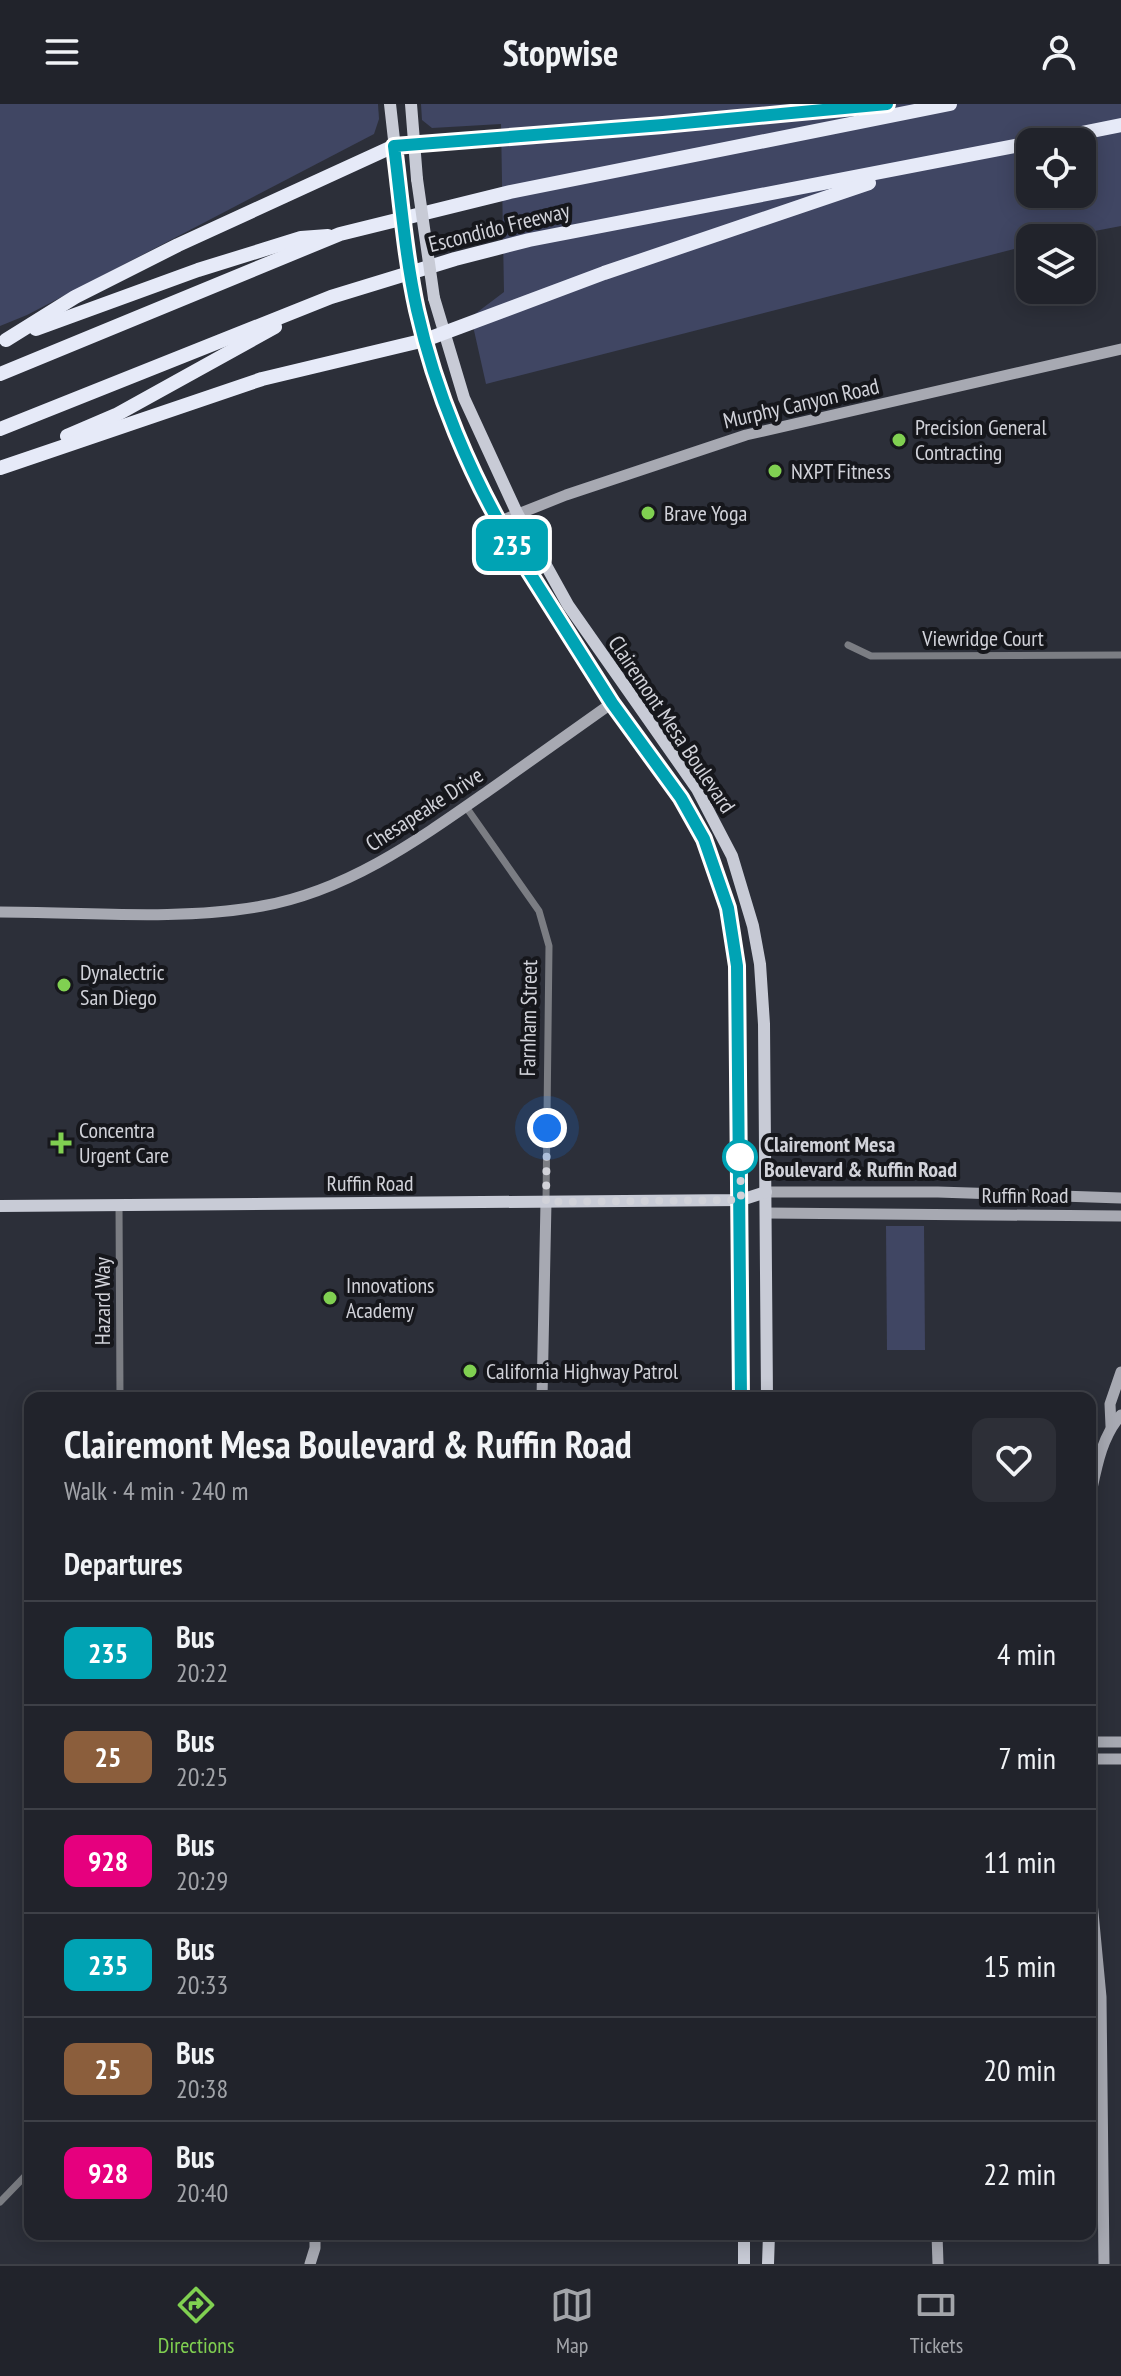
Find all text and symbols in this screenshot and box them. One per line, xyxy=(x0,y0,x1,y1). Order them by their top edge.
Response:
text: Stopwise xyxy=(503,29,618,76)
icon: menu xyxy=(40,30,84,74)
icon: person xyxy=(1037,30,1081,74)
map controls xyxy=(1016,128,1096,304)
button: locate xyxy=(1016,128,1096,208)
street label: Escondido Freeway xyxy=(426,196,573,258)
button: layers xyxy=(1016,224,1096,304)
street label: Murphy Canyon Road xyxy=(720,371,882,435)
place label: Precision General Contracting xyxy=(915,413,1047,466)
marker: Precision General Contracting xyxy=(890,431,908,449)
place label: NXPT Fitness xyxy=(791,457,891,485)
marker: NXPT Fitness xyxy=(766,462,784,480)
place label: Brave Yoga xyxy=(664,499,747,527)
marker: Brave Yoga xyxy=(639,504,657,522)
line badge: 235 xyxy=(466,519,558,571)
text: 235 xyxy=(492,526,532,563)
street label: Viewridge Court xyxy=(921,624,1044,652)
street label: Clairemont Mesa Boulevard xyxy=(602,630,742,818)
street label: Chesapeake Drive xyxy=(360,761,488,857)
place label: Dynalectric San Diego xyxy=(80,958,165,1011)
street label: Farnham Street xyxy=(513,959,543,1077)
marker: Dynalectric San Diego xyxy=(55,976,73,994)
your location xyxy=(527,1108,567,1148)
place label: Concentra Urgent Care xyxy=(79,1116,169,1169)
place label: Clairemont Mesa Boulevard & Ruffin Road xyxy=(764,1130,957,1183)
marker: Concentra Urgent Care xyxy=(50,1132,72,1154)
marker: Clairemont Mesa Boulevard & Ruffin Road xyxy=(723,1140,757,1174)
street label: Ruffin Road xyxy=(326,1169,414,1197)
street label: Ruffin Road xyxy=(981,1181,1069,1209)
street label: Hazard Way xyxy=(88,1256,116,1345)
place label: Innovations Academy xyxy=(346,1271,434,1324)
marker: Innovations Academy xyxy=(321,1289,339,1307)
place label: California Highway Patrol xyxy=(486,1357,679,1385)
marker: California Highway Patrol xyxy=(461,1362,479,1380)
button: heart xyxy=(972,1418,1056,1502)
text: Clairemont Mesa Boulevard & Ruffin Road xyxy=(64,1419,632,1468)
text: Walk · 4 min · 240 m xyxy=(64,1474,248,1507)
text: Departures xyxy=(64,1544,182,1583)
text: Bus xyxy=(176,1617,215,1656)
text: 235 xyxy=(88,1634,128,1671)
text: 4 min xyxy=(997,1634,1056,1673)
text: 20:22 xyxy=(176,1656,228,1689)
text: Bus xyxy=(176,1721,215,1760)
text: 25 xyxy=(95,1738,121,1775)
text: 7 min xyxy=(998,1738,1056,1777)
text: 20:25 xyxy=(176,1760,228,1793)
text: Bus xyxy=(176,1825,215,1864)
text: 928 xyxy=(88,1842,128,1879)
text: 11 min xyxy=(983,1842,1056,1881)
text: 20:29 xyxy=(176,1864,228,1897)
text: Bus xyxy=(176,1929,215,1968)
text: 235 xyxy=(88,1946,128,1983)
text: 15 min xyxy=(983,1946,1056,1985)
text: 20:33 xyxy=(176,1968,228,2001)
text: Bus xyxy=(176,2033,215,2072)
text: 25 xyxy=(95,2050,121,2087)
text: 20 min xyxy=(983,2050,1056,2089)
text: 20:38 xyxy=(176,2072,228,2105)
text: Bus xyxy=(176,2137,215,2176)
text: 928 xyxy=(88,2154,128,2191)
text: 22 min xyxy=(983,2154,1056,2193)
text: 20:40 xyxy=(176,2176,228,2209)
tab: Directions xyxy=(158,2283,234,2359)
tab: Map xyxy=(550,2283,594,2359)
tab: Tickets xyxy=(910,2283,963,2359)

